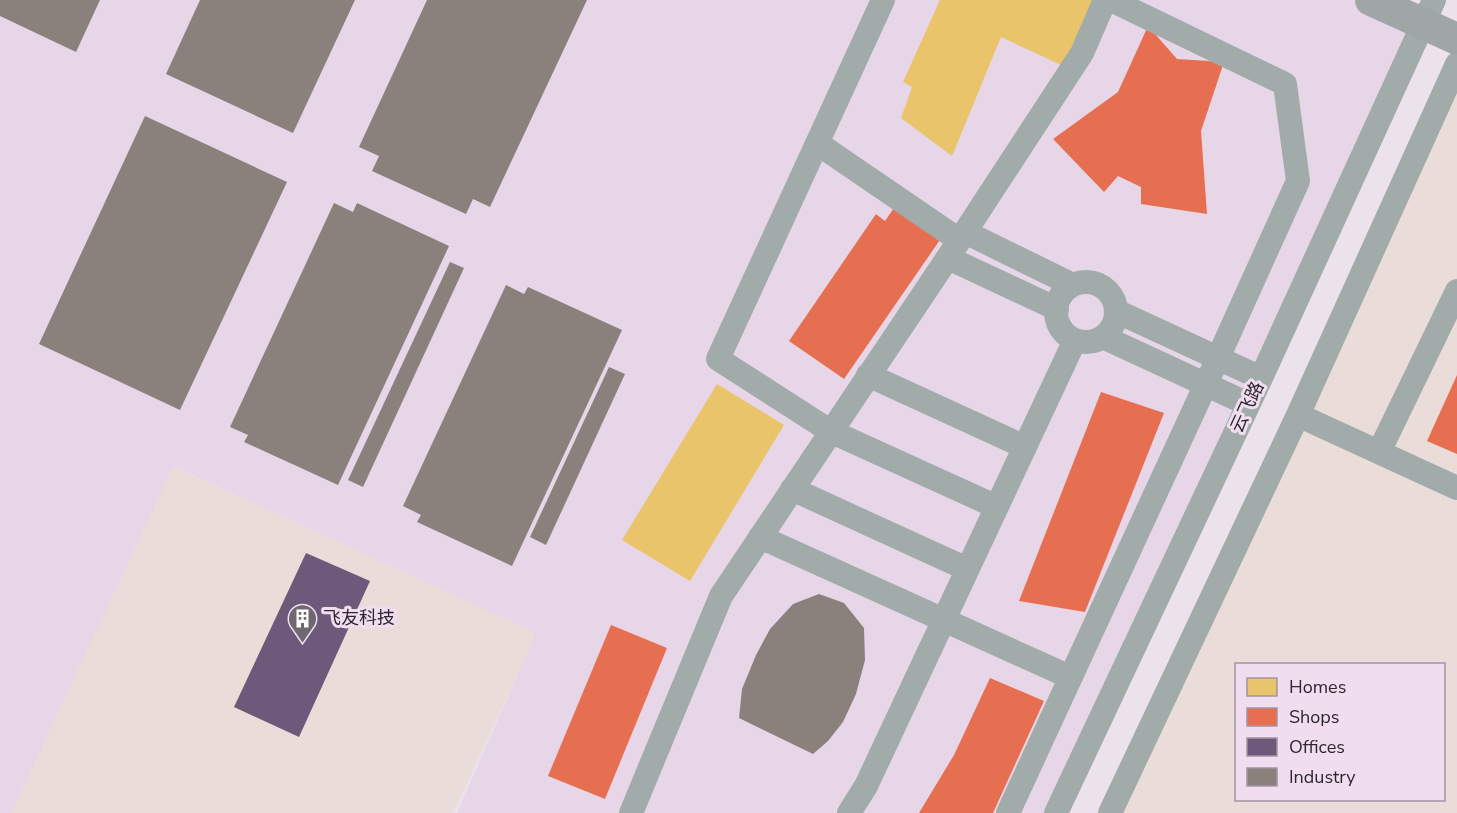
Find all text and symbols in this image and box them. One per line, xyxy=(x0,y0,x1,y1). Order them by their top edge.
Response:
street label: 云飞路 xyxy=(1225,377,1269,437)
building icon: 飞友科技 xyxy=(286,602,318,644)
place label: 飞友科技 xyxy=(323,606,395,630)
legend xyxy=(1235,663,1445,801)
text: Homes xyxy=(1289,675,1346,699)
text: Shops xyxy=(1289,705,1339,729)
text: Offices xyxy=(1289,735,1345,759)
text: Industry xyxy=(1289,765,1356,789)

